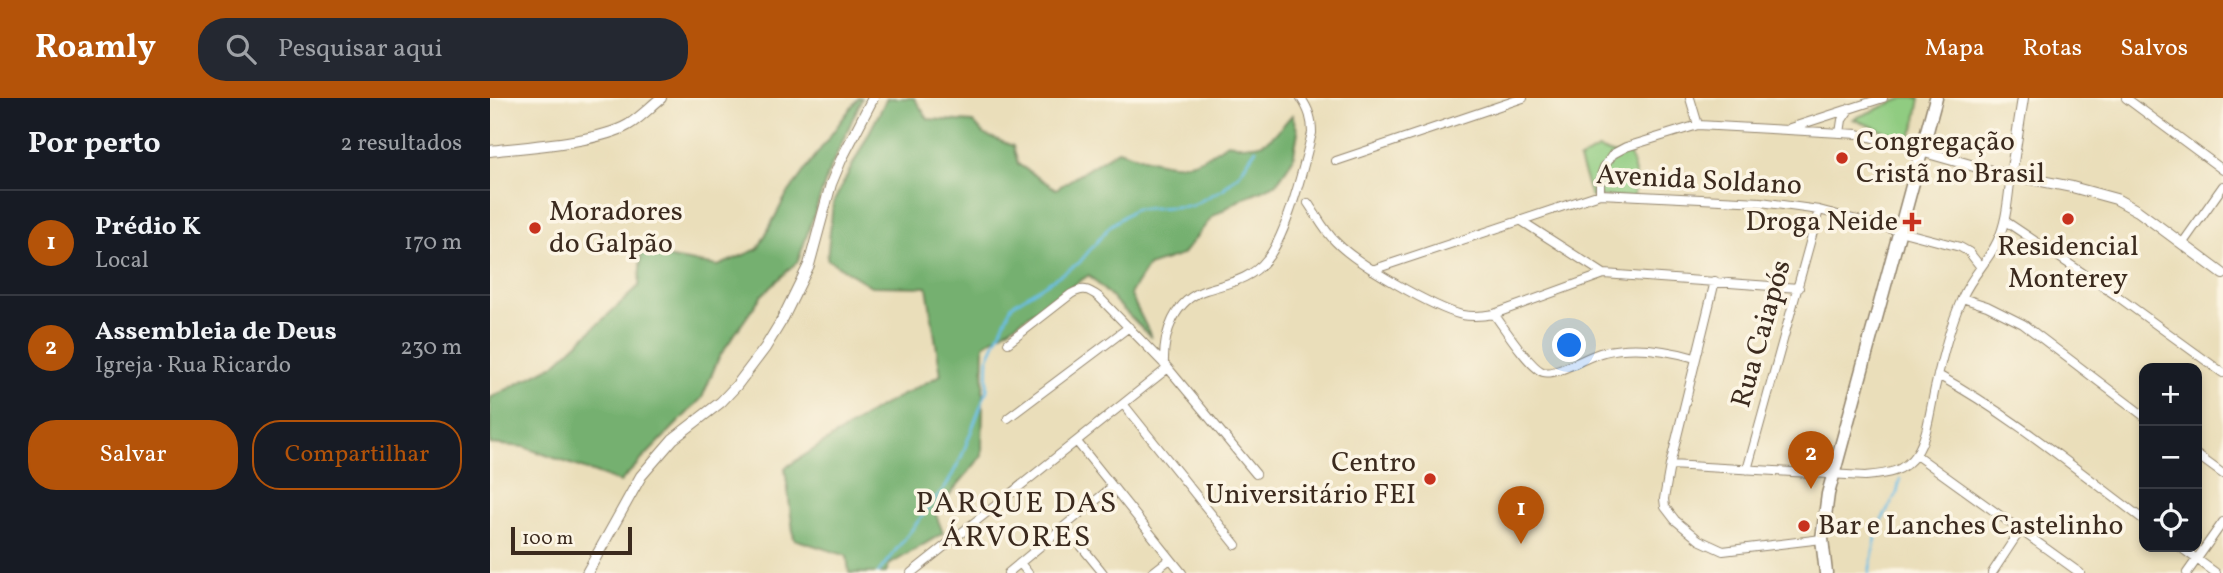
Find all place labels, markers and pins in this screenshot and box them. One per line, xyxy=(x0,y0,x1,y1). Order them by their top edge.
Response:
place label: Congregação Cristã no Brasil xyxy=(1856,123,2045,194)
marker: Congregação Cristã no Brasil xyxy=(1834,150,1850,166)
place label: Moradores do Galpão xyxy=(549,193,683,264)
place label: Droga Neide xyxy=(1746,203,1898,242)
marker: Residencial Monterey xyxy=(2060,211,2076,227)
marker: Droga Neide xyxy=(1904,214,1920,230)
marker: Moradores do Galpão xyxy=(527,220,543,236)
place label: Residencial Monterey xyxy=(1997,228,2139,299)
pin: 2 xyxy=(1788,431,1834,489)
place label: Centro Universitário FEI xyxy=(1205,444,1416,515)
marker: Centro Universitário FEI xyxy=(1422,471,1438,487)
pin: 1 xyxy=(1498,486,1544,544)
place label: Bar e Lanches Castelinho xyxy=(1818,507,2123,546)
marker: Bar e Lanches Castelinho xyxy=(1796,518,1812,534)

